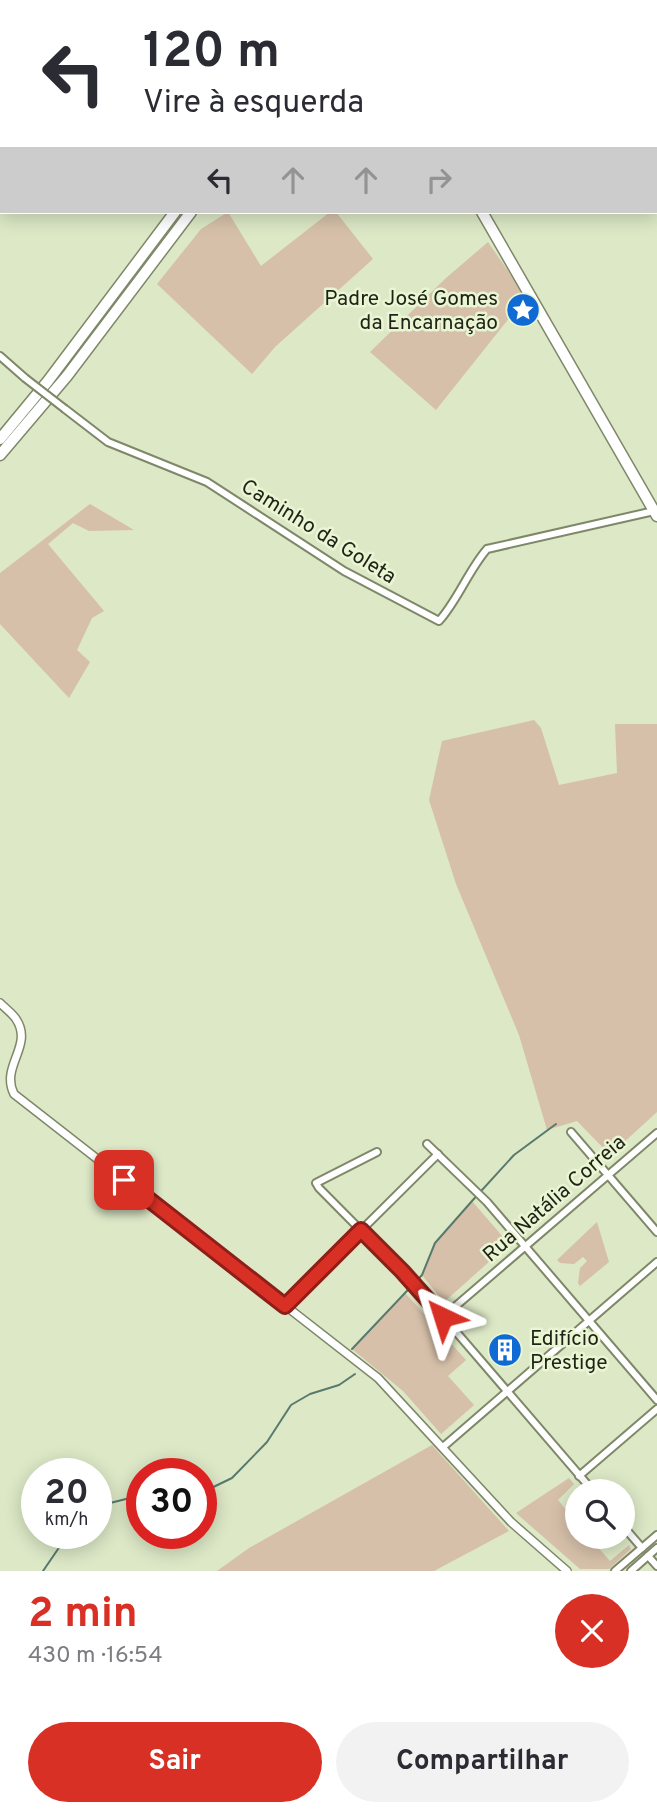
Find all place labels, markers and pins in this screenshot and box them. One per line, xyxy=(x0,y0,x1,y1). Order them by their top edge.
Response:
place label: Padre José Gomes da Encarnação xyxy=(324,286,498,337)
place icon: Padre José Gomes da Encarnação xyxy=(504,291,542,329)
pin xyxy=(94,1150,154,1210)
place label: Edifício Prestige xyxy=(530,1326,607,1377)
building icon: Edifício Prestige xyxy=(486,1331,524,1369)

